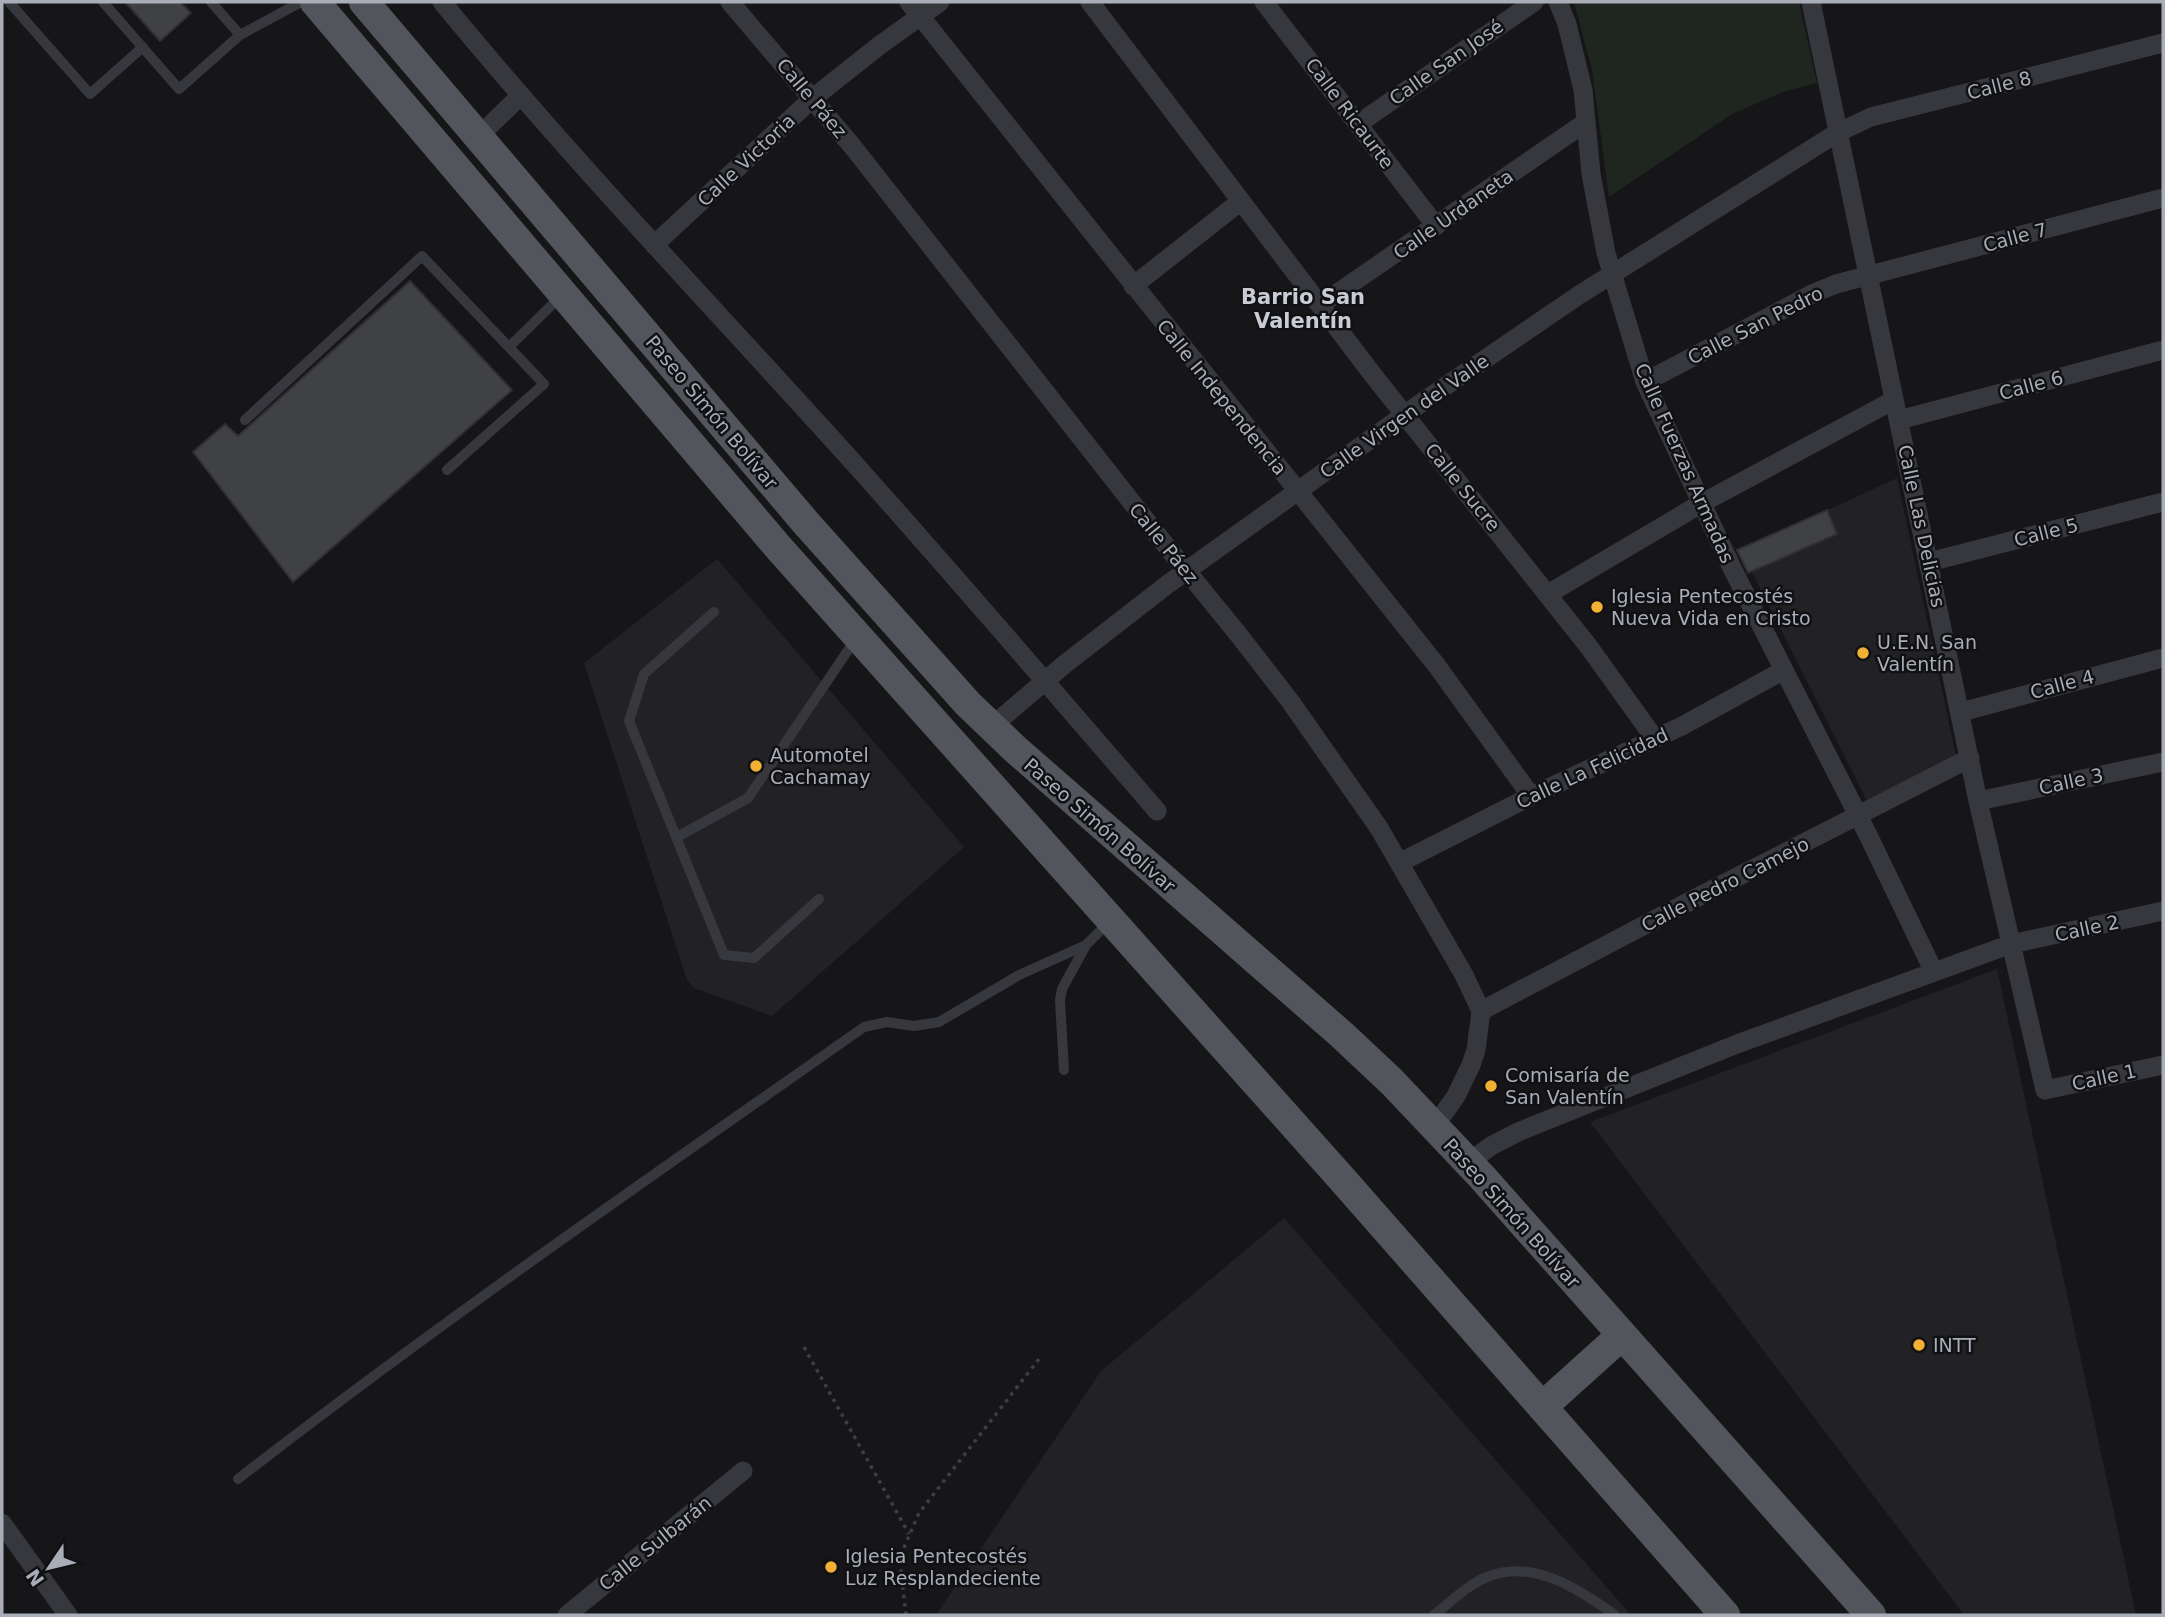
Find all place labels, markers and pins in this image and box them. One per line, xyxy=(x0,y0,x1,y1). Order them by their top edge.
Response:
place label: Iglesia Pentecostés Nueva Vida en Cristo xyxy=(1611,585,1811,629)
marker: Iglesia Pentecostés Nueva Vida en Cristo xyxy=(1589,599,1605,615)
place label: U.E.N. San Valentín xyxy=(1877,631,1977,675)
marker: U.E.N. San Valentín xyxy=(1855,645,1871,661)
place label: Automotel Cachamay xyxy=(770,744,870,788)
marker: Automotel Cachamay xyxy=(748,758,764,774)
place label: Comisaría de San Valentín xyxy=(1505,1064,1630,1108)
marker: Comisaría de San Valentín xyxy=(1483,1078,1499,1094)
place label: INTT xyxy=(1933,1334,1976,1356)
marker: INTT xyxy=(1911,1337,1927,1353)
place label: Iglesia Pentecostés Luz Resplandeciente xyxy=(845,1545,1041,1589)
marker: Iglesia Pentecostés Luz Resplandeciente xyxy=(823,1559,839,1575)

